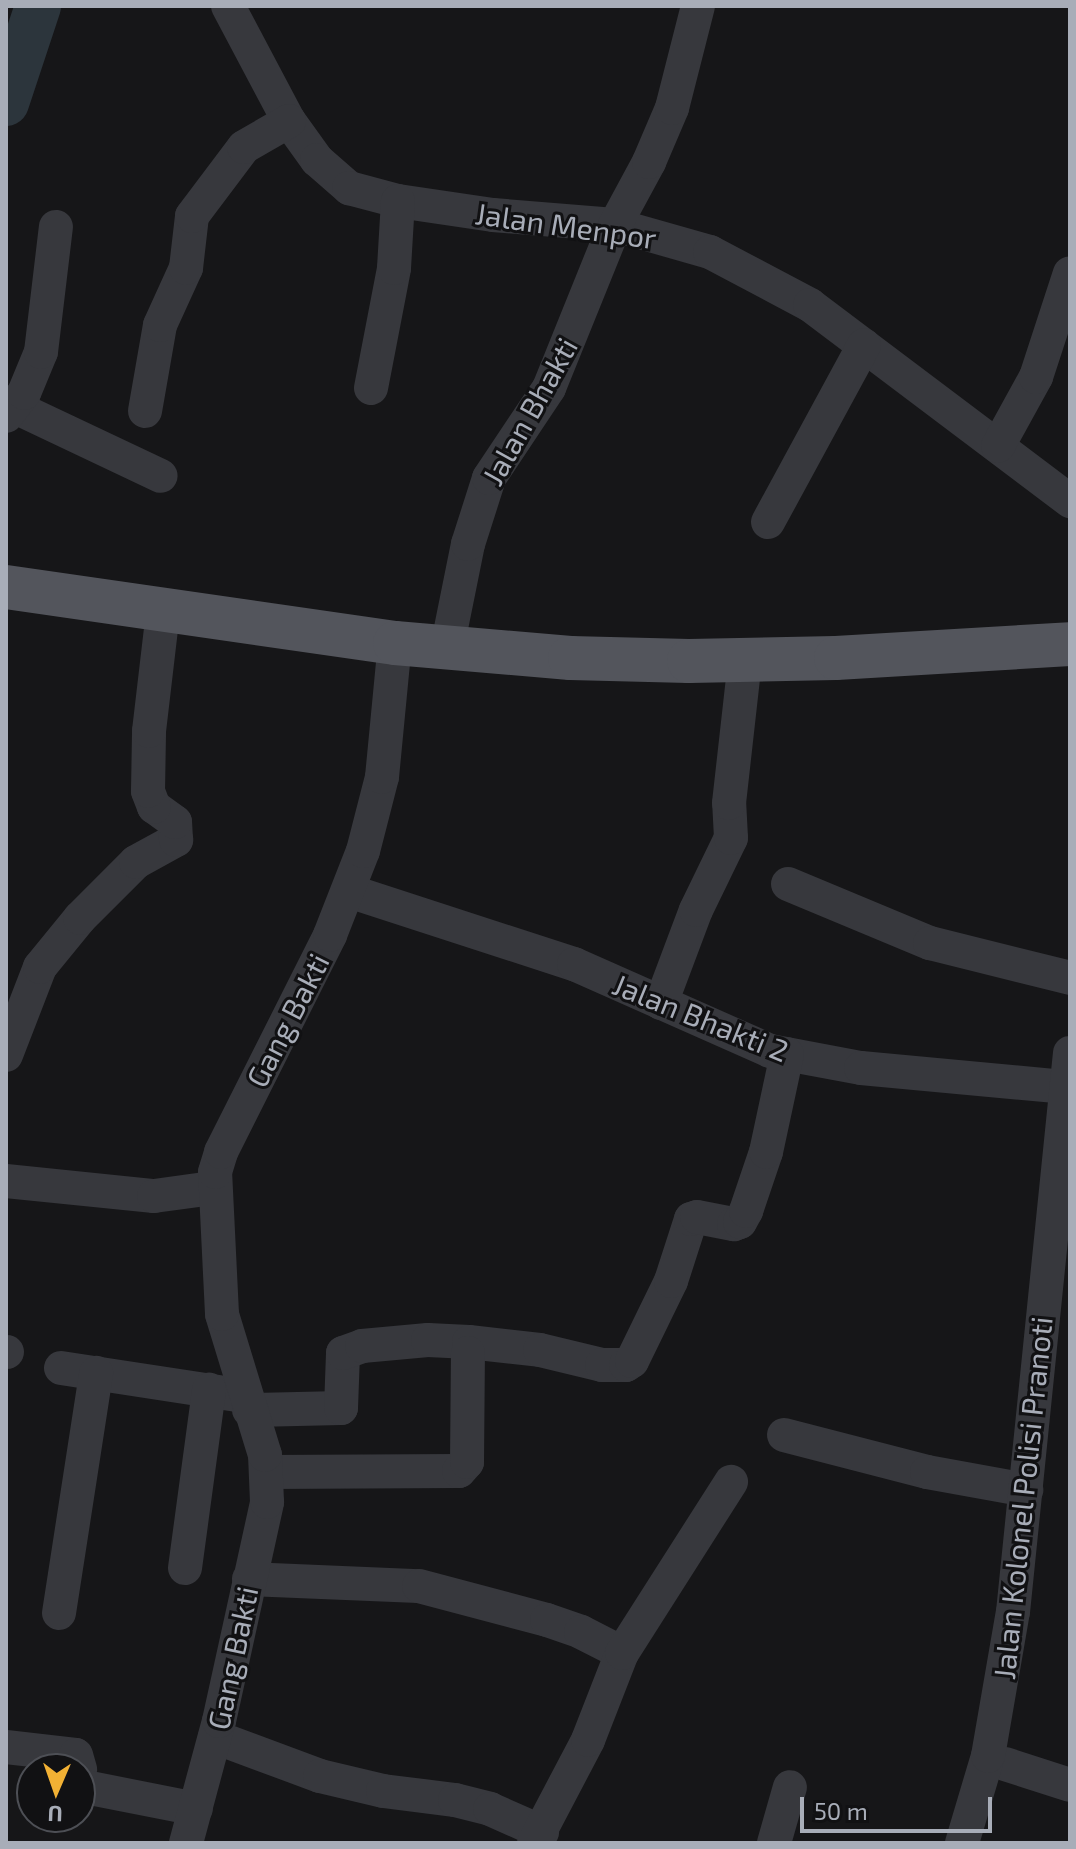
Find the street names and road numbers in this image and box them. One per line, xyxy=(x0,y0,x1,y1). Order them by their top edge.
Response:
street label: Jalan Menpor xyxy=(473,194,659,256)
street label: Jalan Bhakti xyxy=(474,331,584,491)
street label: Gang Bakti xyxy=(238,947,336,1093)
street label: Jalan Bhakti 2 xyxy=(608,965,794,1069)
street label: Jalan Kolonel Polisi Pranoti xyxy=(985,1314,1059,1682)
street label: Gang Bakti xyxy=(199,1583,265,1733)

